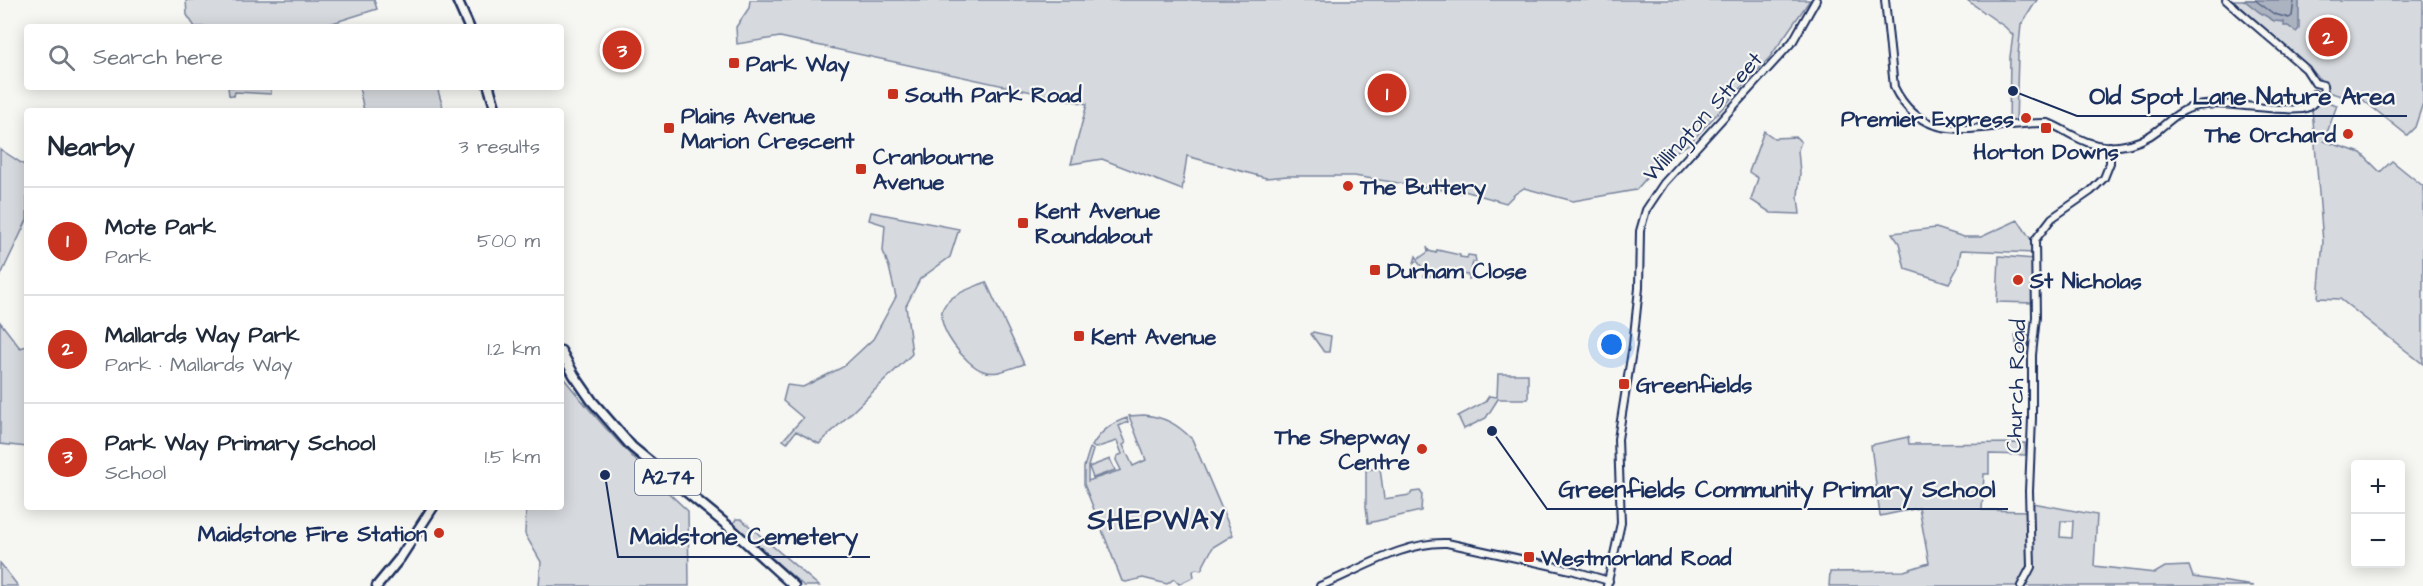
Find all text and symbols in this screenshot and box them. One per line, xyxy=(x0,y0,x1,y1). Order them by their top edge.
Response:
pin: 2 xyxy=(2308,15,2348,60)
search box xyxy=(24,24,564,90)
pin: 3 xyxy=(602,28,642,72)
icon: search xyxy=(45,41,78,74)
text: Search here xyxy=(93,42,223,73)
street label: Willington Street xyxy=(1636,45,1771,190)
place label: Park Way xyxy=(746,49,851,82)
marker: Park Way xyxy=(727,56,741,70)
pin: 1 xyxy=(1368,70,1406,116)
callout: Old Spot Lane Nature Area xyxy=(2077,74,2407,116)
place label: South Park Road xyxy=(904,80,1082,111)
text: Old Spot Lane Nature Area xyxy=(2089,80,2396,114)
marker: South Park Road xyxy=(886,87,900,101)
place label: Plains Avenue Marion Crescent xyxy=(681,101,856,157)
place label: Premier Express xyxy=(1841,104,2014,135)
marker: Premier Express xyxy=(2019,111,2033,125)
place label: The Orchard xyxy=(2203,120,2337,151)
marker: Plains Avenue Marion Crescent xyxy=(662,121,676,135)
marker: Horton Downs xyxy=(2039,121,2053,135)
marker: The Orchard xyxy=(2341,127,2355,141)
text: Nearby xyxy=(48,129,135,165)
text: 3 results xyxy=(458,133,540,161)
place label: Horton Downs xyxy=(1973,137,2119,168)
place label: Cranbourne Avenue xyxy=(873,142,994,198)
marker: Cranbourne Avenue xyxy=(854,162,868,176)
place label: The Buttery xyxy=(1359,172,1487,205)
marker: The Buttery xyxy=(1341,179,1355,193)
place label: Kent Avenue Roundabout xyxy=(1035,196,1161,252)
text: Mote Park xyxy=(105,212,216,243)
marker: Kent Avenue Roundabout xyxy=(1016,216,1030,230)
text: 1 xyxy=(66,227,69,255)
text: 500 m xyxy=(477,227,540,255)
text: Park xyxy=(105,243,151,271)
place label: Durham Close xyxy=(1387,256,1527,287)
marker: Durham Close xyxy=(1368,263,1382,277)
place label: St Nicholas xyxy=(2029,266,2142,297)
marker: St Nicholas xyxy=(2011,273,2025,287)
street label: Church Road xyxy=(1999,319,2034,454)
text: Mallards Way Park xyxy=(105,320,299,351)
place label: Kent Avenue xyxy=(1091,322,1217,353)
marker: Kent Avenue xyxy=(1072,329,1086,343)
your location xyxy=(1597,330,1626,359)
text: 2 xyxy=(62,335,73,363)
text: 1.2 km xyxy=(487,335,540,363)
text: Park · Mallards Way xyxy=(105,351,293,379)
place label: Greenfields xyxy=(1636,370,1752,401)
marker: Greenfields xyxy=(1617,377,1631,391)
place label: The Shepway Centre xyxy=(1273,422,1411,478)
text: Park Way Primary School xyxy=(105,428,375,459)
marker: The Shepway Centre xyxy=(1415,442,1429,456)
text: 3 xyxy=(62,443,73,471)
text: 1.5 km xyxy=(485,443,540,471)
text: School xyxy=(105,459,166,487)
road number: A274 xyxy=(635,459,701,495)
map controls xyxy=(2351,460,2405,568)
button: + xyxy=(2351,460,2405,514)
callout: Greenfields Community Primary School xyxy=(1547,467,2008,509)
text: Greenfields Community Primary School xyxy=(1559,473,1996,509)
district label: SHEPWAY xyxy=(1086,501,1227,540)
button: − xyxy=(2351,514,2405,568)
callout: Maidstone Cemetery xyxy=(618,515,870,557)
place label: Maidstone Fire Station xyxy=(198,519,427,550)
text: Maidstone Cemetery xyxy=(630,520,859,556)
marker: Maidstone Fire Station xyxy=(432,526,446,540)
place label: Westmorland Road xyxy=(1540,543,1732,574)
marker: Westmorland Road xyxy=(1522,550,1536,564)

